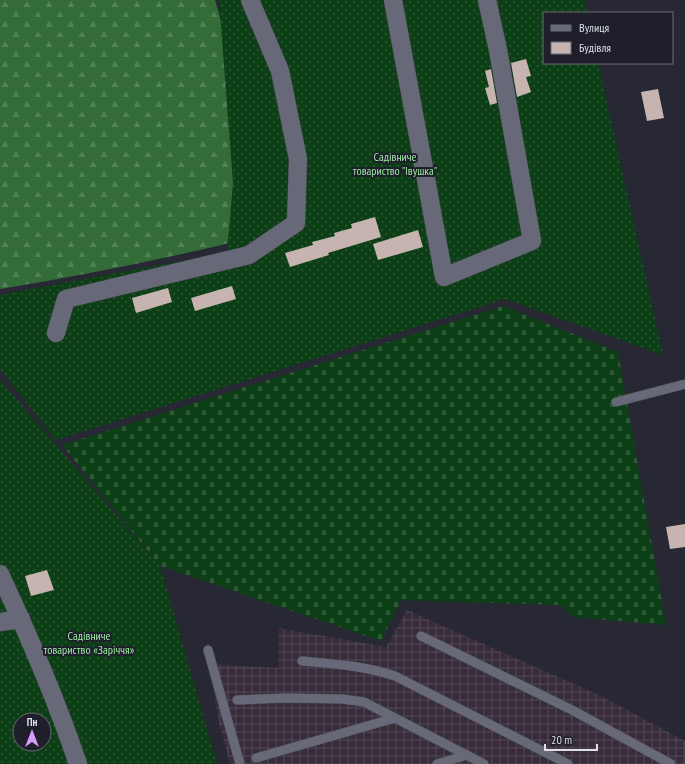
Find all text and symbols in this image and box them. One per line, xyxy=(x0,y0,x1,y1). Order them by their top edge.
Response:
legend xyxy=(543,12,673,64)
text: Вулиця xyxy=(579,20,609,35)
text: Будівля xyxy=(579,40,611,55)
park label: Садівниче товариство "Івушка" xyxy=(353,149,437,178)
park label: Садівниче товариство «Заріччя» xyxy=(44,628,135,657)
north arrow xyxy=(12,712,52,752)
text: Пн xyxy=(27,715,37,729)
scale bar xyxy=(545,726,597,752)
text: 20 m xyxy=(551,732,572,747)

